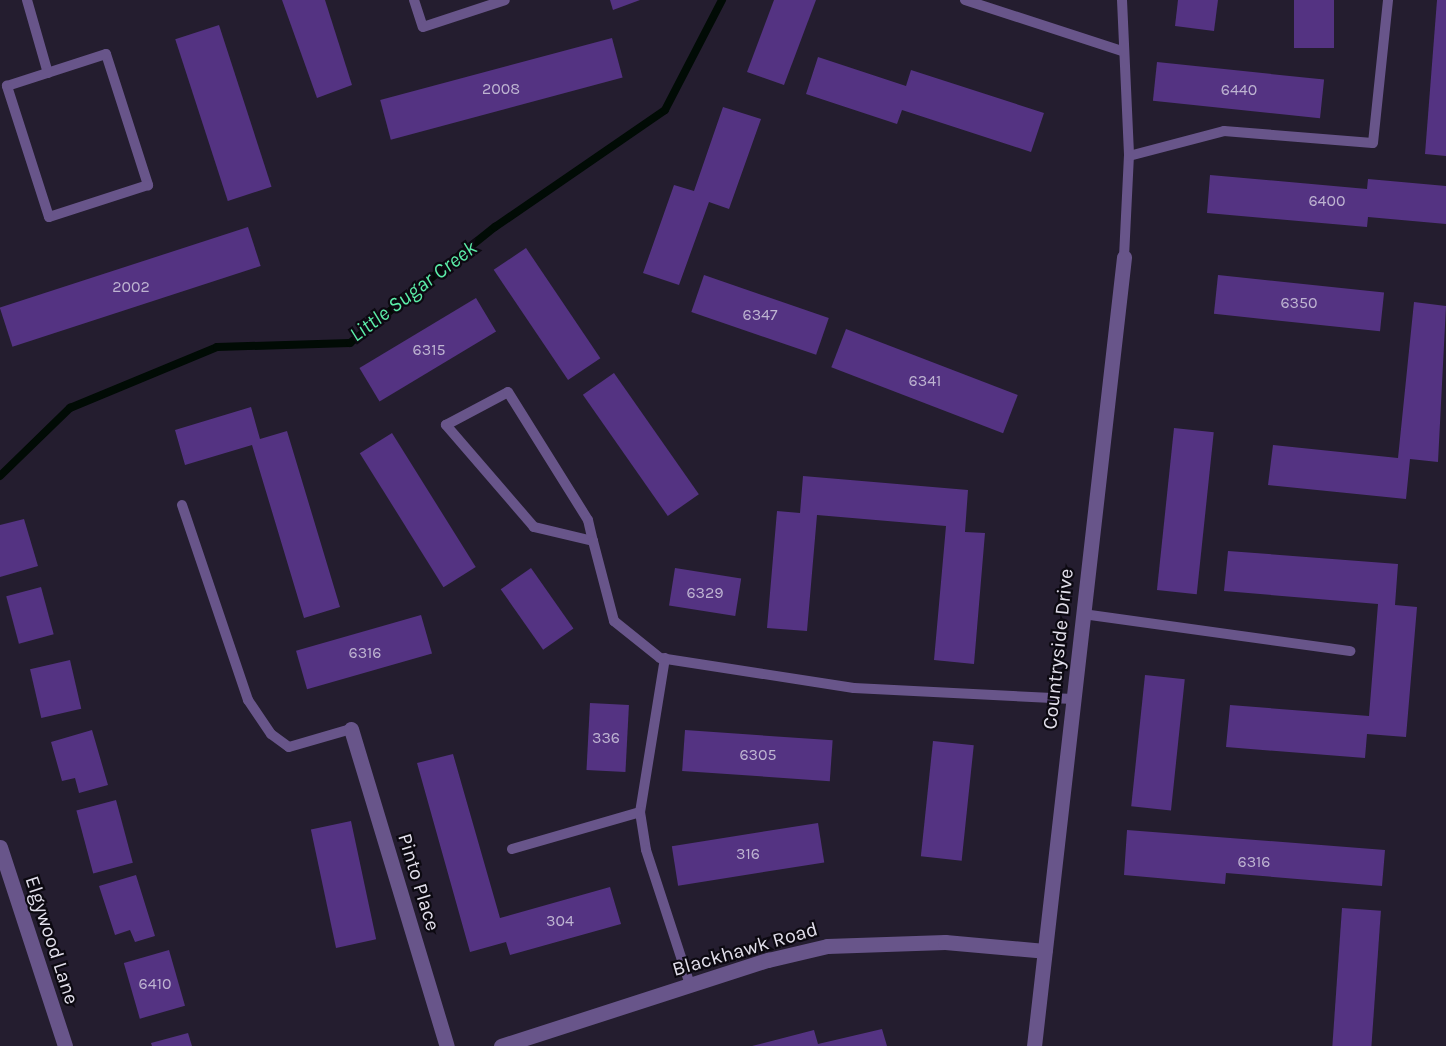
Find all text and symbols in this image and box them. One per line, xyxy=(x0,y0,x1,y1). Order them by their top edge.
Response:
house number: 2008 xyxy=(482,79,520,99)
house number: 6440 xyxy=(1221,80,1257,100)
house number: 6400 xyxy=(1308,191,1346,211)
water label: Little Sugar Creek xyxy=(344,235,482,347)
house number: 2002 xyxy=(112,277,150,297)
house number: 6350 xyxy=(1280,293,1318,313)
house number: 6347 xyxy=(742,305,778,325)
house number: 6315 xyxy=(413,340,445,360)
house number: 6341 xyxy=(909,371,941,391)
street label: Countryside Drive xyxy=(1038,567,1078,731)
house number: 6329 xyxy=(686,583,724,603)
house number: 6316 xyxy=(348,643,382,663)
house number: 336 xyxy=(592,728,620,748)
house number: 6305 xyxy=(739,745,777,765)
street label: Pinto Place xyxy=(393,830,445,934)
house number: 316 xyxy=(736,844,760,864)
house number: 6316 xyxy=(1237,852,1271,872)
street label: Elgywood Lane xyxy=(20,873,84,1007)
house number: 304 xyxy=(546,911,574,931)
street label: Blackhawk Road xyxy=(669,917,821,981)
house number: 6410 xyxy=(139,974,171,994)

